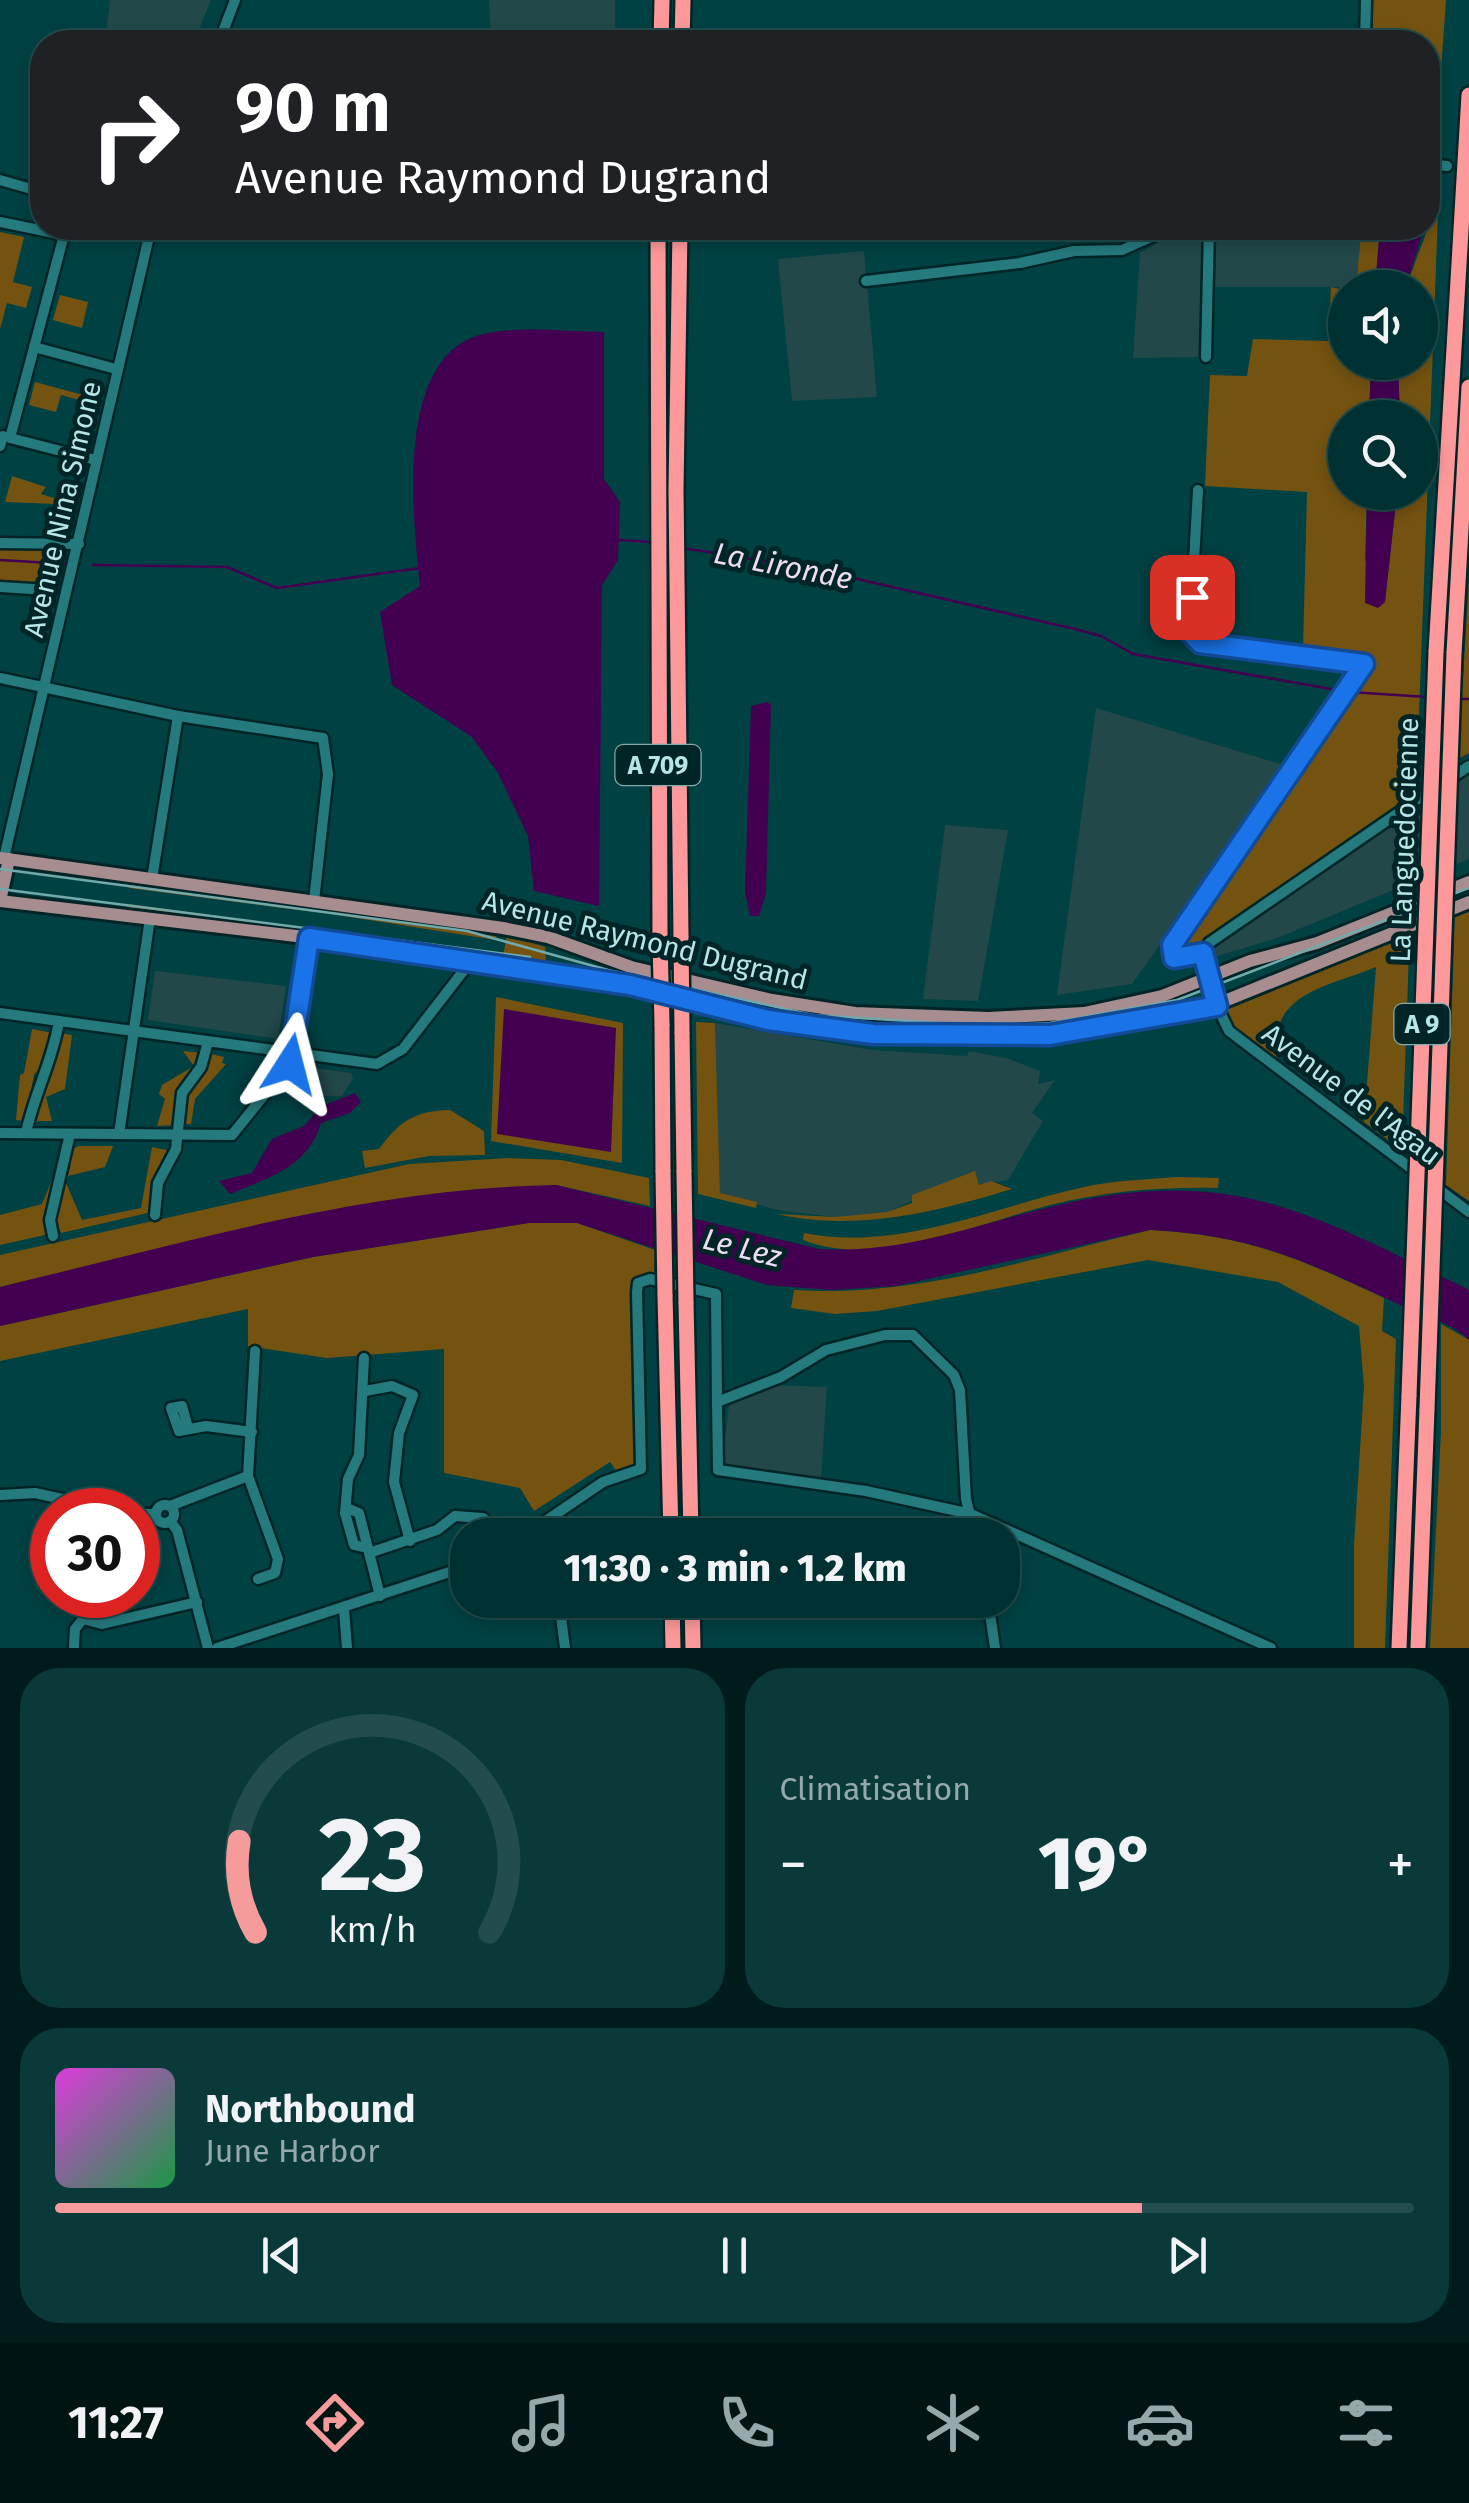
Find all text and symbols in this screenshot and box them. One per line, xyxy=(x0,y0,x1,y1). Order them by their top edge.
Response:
text: 90 m xyxy=(235,66,391,150)
icon: right xyxy=(70,70,200,200)
text: Avenue Raymond Dugrand xyxy=(235,151,771,205)
map controls xyxy=(1328,270,1438,510)
button: sound xyxy=(1328,270,1438,380)
street label: Avenue Nina Simone xyxy=(17,378,108,640)
button: search xyxy=(1328,400,1438,510)
water label: La Lironde xyxy=(711,535,855,597)
pin xyxy=(1150,555,1235,640)
icon: arrive xyxy=(1165,570,1220,625)
street label: La Languedocienne xyxy=(1384,717,1425,963)
road number: A 709 xyxy=(616,745,700,785)
street label: Avenue Raymond Dugrand xyxy=(479,884,811,997)
road number: A 9 xyxy=(1394,1004,1450,1044)
position arrow xyxy=(238,1012,342,1116)
street label: Avenue de l'Agau xyxy=(1256,1017,1447,1172)
water label: Le Lez xyxy=(699,1221,786,1275)
speed limit sign: 30 xyxy=(30,1488,160,1618)
text: 11:30 · 3 min · 1.2 km xyxy=(564,1545,906,1591)
text: Climatisation xyxy=(780,1770,971,1808)
text: 23 xyxy=(319,1793,426,1918)
text: 19° xyxy=(1038,1819,1155,1909)
text: − xyxy=(780,1832,807,1898)
text: + xyxy=(1387,1832,1414,1898)
text: km/h xyxy=(328,1909,416,1951)
text: Northbound xyxy=(205,2086,416,2132)
text: June Harbor xyxy=(205,2132,380,2170)
icon: previous xyxy=(254,2228,309,2283)
icon: pause xyxy=(707,2228,762,2283)
icon: next xyxy=(1160,2228,1215,2283)
icon: directions xyxy=(300,2388,370,2458)
icon: music xyxy=(506,2388,576,2458)
icon: phone xyxy=(712,2388,782,2458)
icon: climate xyxy=(918,2388,988,2458)
icon: car xyxy=(1125,2388,1195,2458)
icon: filters xyxy=(1331,2388,1401,2458)
text: 11:27 xyxy=(68,2396,164,2450)

